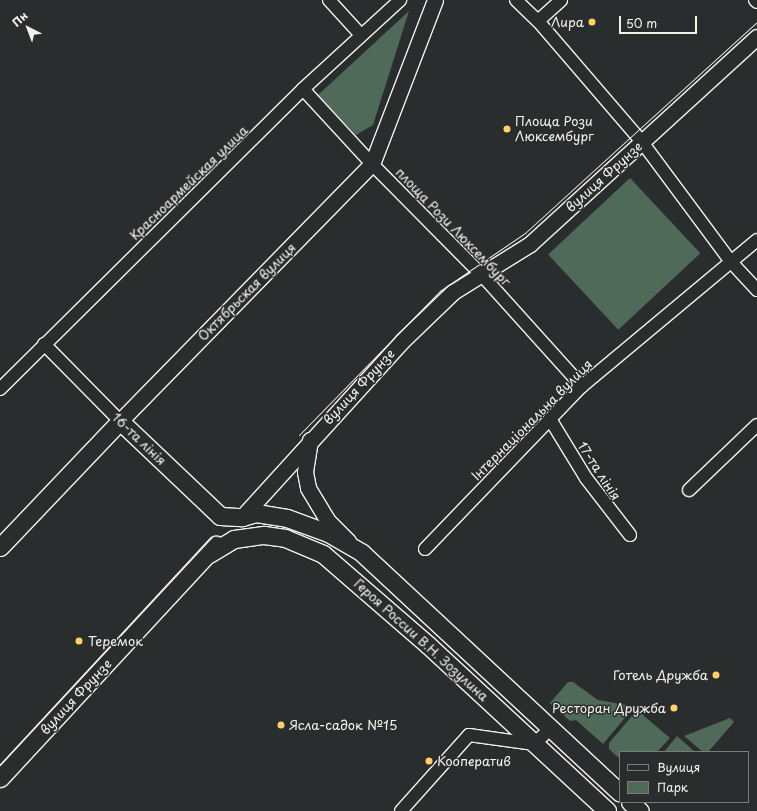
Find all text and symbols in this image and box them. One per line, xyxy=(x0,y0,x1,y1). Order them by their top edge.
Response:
text: Пн xyxy=(8,7,31,30)
north arrow xyxy=(8,8,48,48)
scale bar xyxy=(621,8,699,34)
place label: Лира xyxy=(551,14,584,30)
text: 50 m xyxy=(626,14,657,32)
marker: Лира xyxy=(587,17,597,27)
place label: Площа Рози Люксембург xyxy=(515,114,594,145)
street label: Красноармейская улица xyxy=(127,122,251,244)
marker: Площа Рози Люксембург xyxy=(502,124,512,134)
street label: вулиця Фрунзе xyxy=(563,139,645,215)
street label: площа Рози Люксембург xyxy=(392,165,514,289)
street label: Октябрьская вулиця xyxy=(195,240,299,344)
street label: вулиця Фрунзе xyxy=(320,346,398,428)
street label: Інтернаціональна вулиця xyxy=(468,356,596,484)
street label: 16-та лінія xyxy=(109,410,169,468)
street label: 17-та лінія xyxy=(574,439,624,503)
street label: Героя России В.Н. Зозулина xyxy=(351,576,491,704)
place label: Теремок xyxy=(88,633,143,649)
marker: Теремок xyxy=(73,635,85,647)
street label: вулиця Фрунзе xyxy=(37,656,115,738)
place label: Готель Дружба xyxy=(613,667,708,683)
marker: Готель Дружба xyxy=(711,670,721,680)
place label: Ресторан Дружба xyxy=(551,700,666,716)
marker: Ресторан Дружба xyxy=(669,703,679,713)
place label: Ясла-садок №15 xyxy=(289,717,397,733)
marker: Ясла-садок №15 xyxy=(276,720,286,730)
legend xyxy=(619,751,749,803)
place label: Кооператив xyxy=(437,753,511,769)
marker: Кооператив xyxy=(424,756,434,766)
text: Вулиця xyxy=(657,758,700,776)
text: Парк xyxy=(657,778,688,796)

